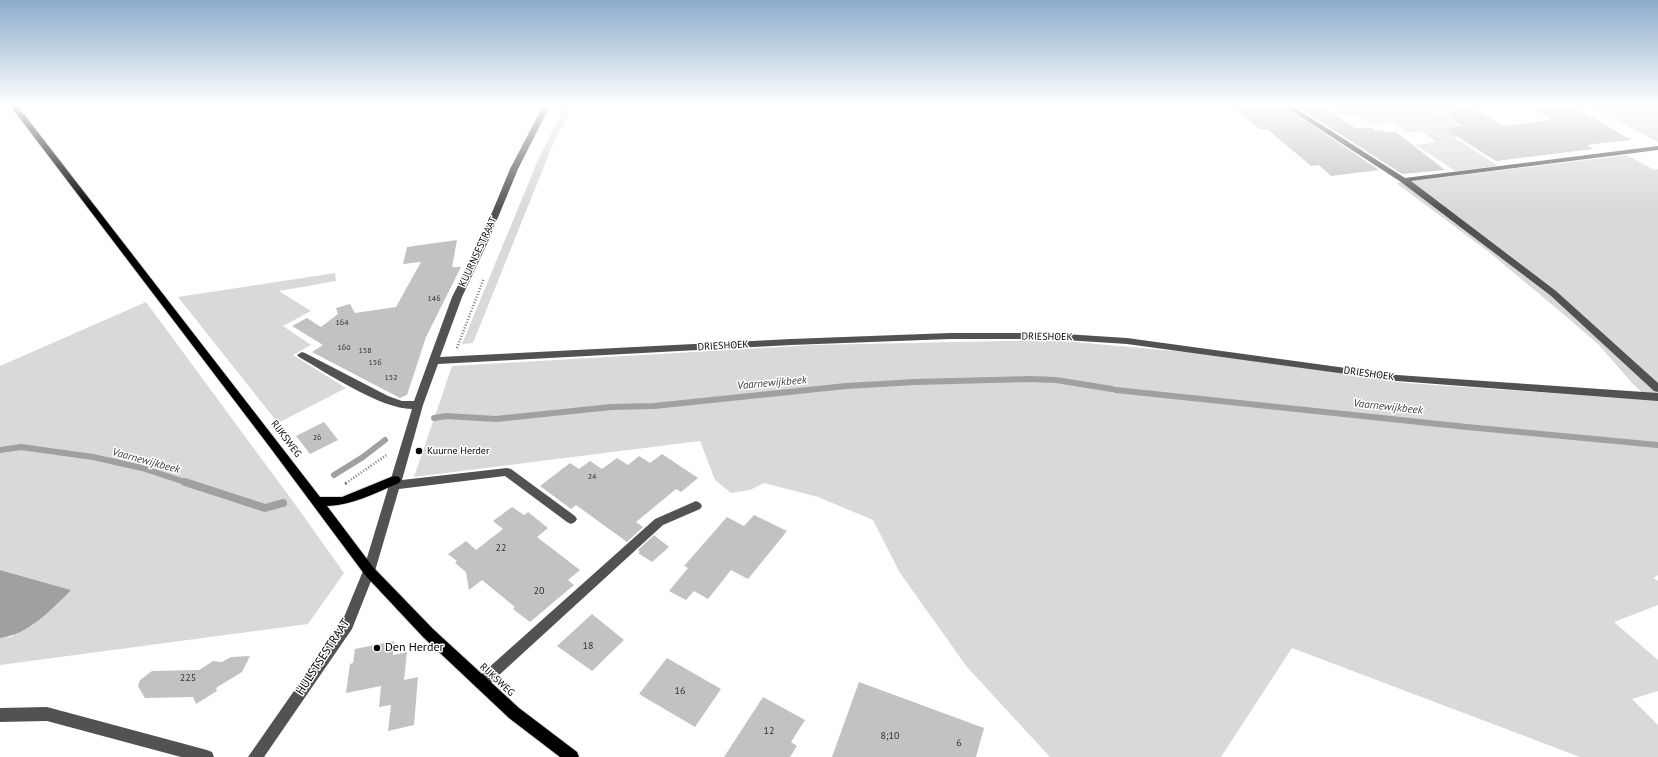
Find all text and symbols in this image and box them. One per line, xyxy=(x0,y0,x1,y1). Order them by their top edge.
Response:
street label: KUURNSESTRAAT xyxy=(457,215,499,289)
house number: 146 xyxy=(427,294,441,304)
house number: 164 xyxy=(335,318,349,328)
street label: DRIESHOEK xyxy=(1021,331,1073,343)
street label: DRIESHOEK xyxy=(697,339,749,353)
house number: 160 xyxy=(337,343,351,353)
house number: 158 xyxy=(358,346,372,356)
house number: 156 xyxy=(368,358,382,368)
street label: DRIESHOEK xyxy=(1343,365,1395,383)
house number: 152 xyxy=(384,373,398,383)
water label: Vaarnewijkbeek xyxy=(737,373,807,393)
water label: Vaarnewijkbeek xyxy=(1353,397,1423,417)
street label: RIJKSWEG xyxy=(268,418,304,460)
house number: 26 xyxy=(313,433,321,443)
place label: Kuurne Herder xyxy=(427,445,489,457)
water label: Vaarnewijkbeek xyxy=(111,446,181,476)
marker: Kuurne Herder xyxy=(414,446,424,456)
house number: 24 xyxy=(588,472,596,482)
house number: 22 xyxy=(496,542,506,554)
house number: 20 xyxy=(534,585,544,597)
street label: HULSTSESTRAAT xyxy=(293,616,353,698)
house number: 18 xyxy=(583,640,593,652)
place label: Den Herder xyxy=(385,641,444,655)
marker: Den Herder xyxy=(372,643,382,653)
street label: RIJKSWEG xyxy=(477,661,517,699)
house number: 225 xyxy=(180,672,196,684)
house number: 16 xyxy=(675,685,685,697)
house number: 12 xyxy=(764,725,774,737)
house number: 8;10 xyxy=(881,730,899,742)
house number: 6 xyxy=(956,737,962,749)

